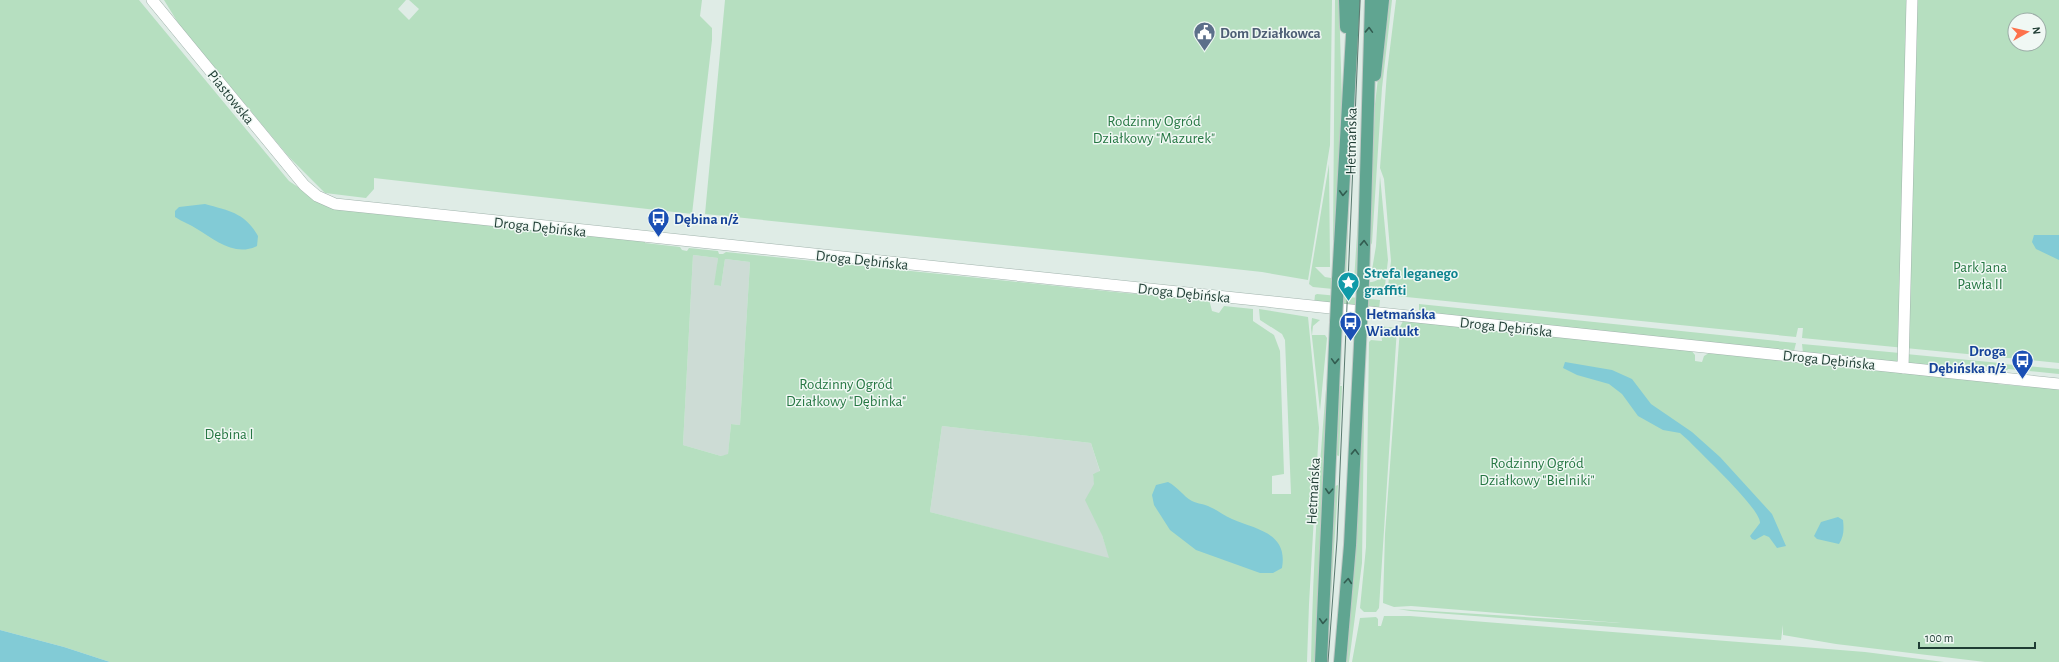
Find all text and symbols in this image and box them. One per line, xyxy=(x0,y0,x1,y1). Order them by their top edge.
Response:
north arrow xyxy=(2007,12,2047,52)
public building icon: Dom Działkowca xyxy=(1191,20,1217,53)
place label: Dom Działkowca xyxy=(1220,26,1321,41)
text: N xyxy=(2030,26,2042,35)
one-way arrow xyxy=(1365,27,1374,33)
street label: Piastowska xyxy=(204,67,257,127)
street label: Hetmańska xyxy=(1343,107,1360,175)
park label: Rodzinny Ogród Działkowy "Mazurek" xyxy=(1093,114,1215,146)
one-way arrow xyxy=(1338,190,1347,196)
bus stop icon: Dębina n/ż xyxy=(645,206,671,239)
place label: Dębina n/ż xyxy=(674,212,739,227)
street label: Droga Dębińska xyxy=(493,215,587,240)
one-way arrow xyxy=(1360,240,1369,246)
street label: Droga Dębińska xyxy=(815,248,909,273)
park label: Park Jana Pawła II xyxy=(1953,260,2007,292)
place label: Strefa leganego graffiti xyxy=(1364,266,1458,298)
place icon: Strefa leganego graffiti xyxy=(1336,269,1362,302)
street label: Droga Dębińska xyxy=(1137,281,1231,306)
place label: Hetmańska Wiadukt xyxy=(1366,307,1436,339)
bus stop icon: Hetmańska Wiadukt xyxy=(1337,310,1363,343)
street label: Droga Dębińska xyxy=(1459,315,1553,340)
place label: Droga Dębińska n/ż xyxy=(1929,344,2006,376)
bus stop icon: Droga Dębińska n/ż xyxy=(2009,347,2035,380)
street label: Droga Dębińska xyxy=(1782,348,1876,373)
one-way arrow xyxy=(1331,358,1339,364)
park label: Rodzinny Ogród Działkowy "Dębinka" xyxy=(786,377,906,409)
park label: Dębina I xyxy=(204,427,254,442)
one-way arrow xyxy=(1351,449,1360,455)
park label: Rodzinny Ogród Działkowy "Bielniki" xyxy=(1479,456,1595,488)
street label: Hetmańska xyxy=(1304,457,1323,525)
one-way arrow xyxy=(1325,488,1334,494)
one-way arrow xyxy=(1343,578,1352,584)
one-way arrow xyxy=(1319,618,1328,624)
scale bar xyxy=(1919,624,2035,650)
text: 100 m xyxy=(1925,632,1953,644)

